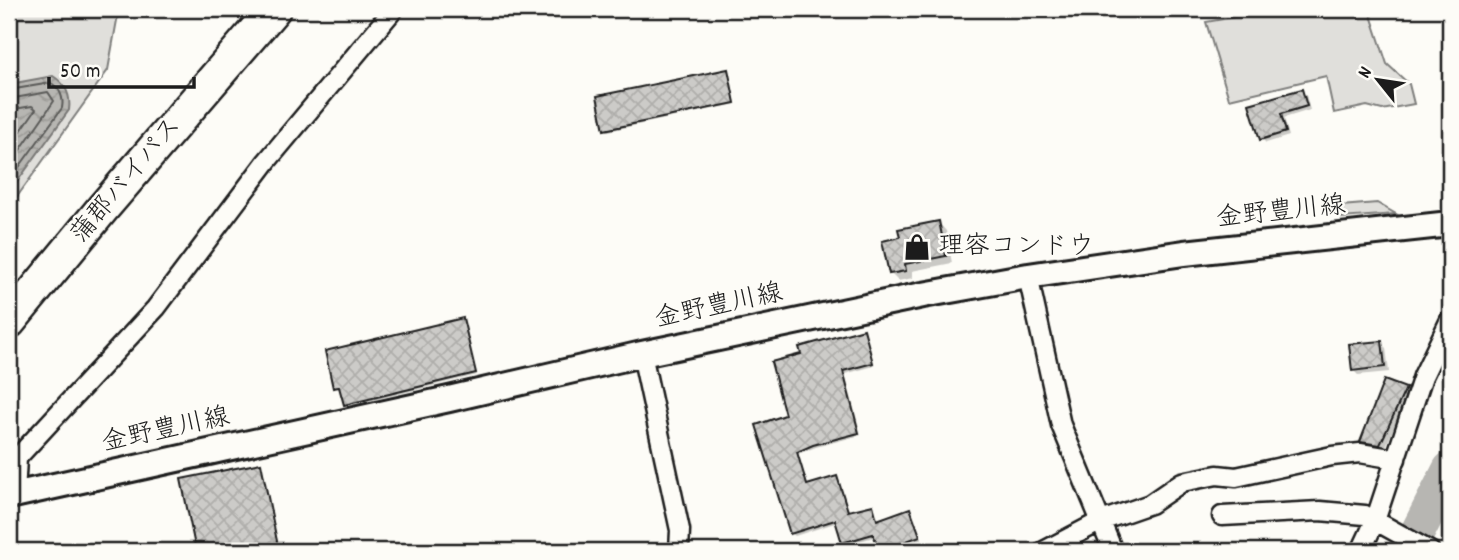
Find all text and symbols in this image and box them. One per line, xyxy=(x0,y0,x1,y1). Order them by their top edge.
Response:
scale bar xyxy=(49,46,194,90)
north arrow xyxy=(1344,46,1414,116)
text: 50 m xyxy=(60,58,100,88)
text: N xyxy=(1352,62,1380,84)
street label: 蒲郡バイパス xyxy=(63,110,191,252)
street label: 金野豊川線 xyxy=(1214,188,1348,238)
place label: 理容コンドウ xyxy=(938,229,1094,266)
shop icon: 理容コンドウ xyxy=(902,232,932,262)
street label: 金野豊川線 xyxy=(652,275,786,339)
street label: 金野豊川線 xyxy=(99,399,233,463)

